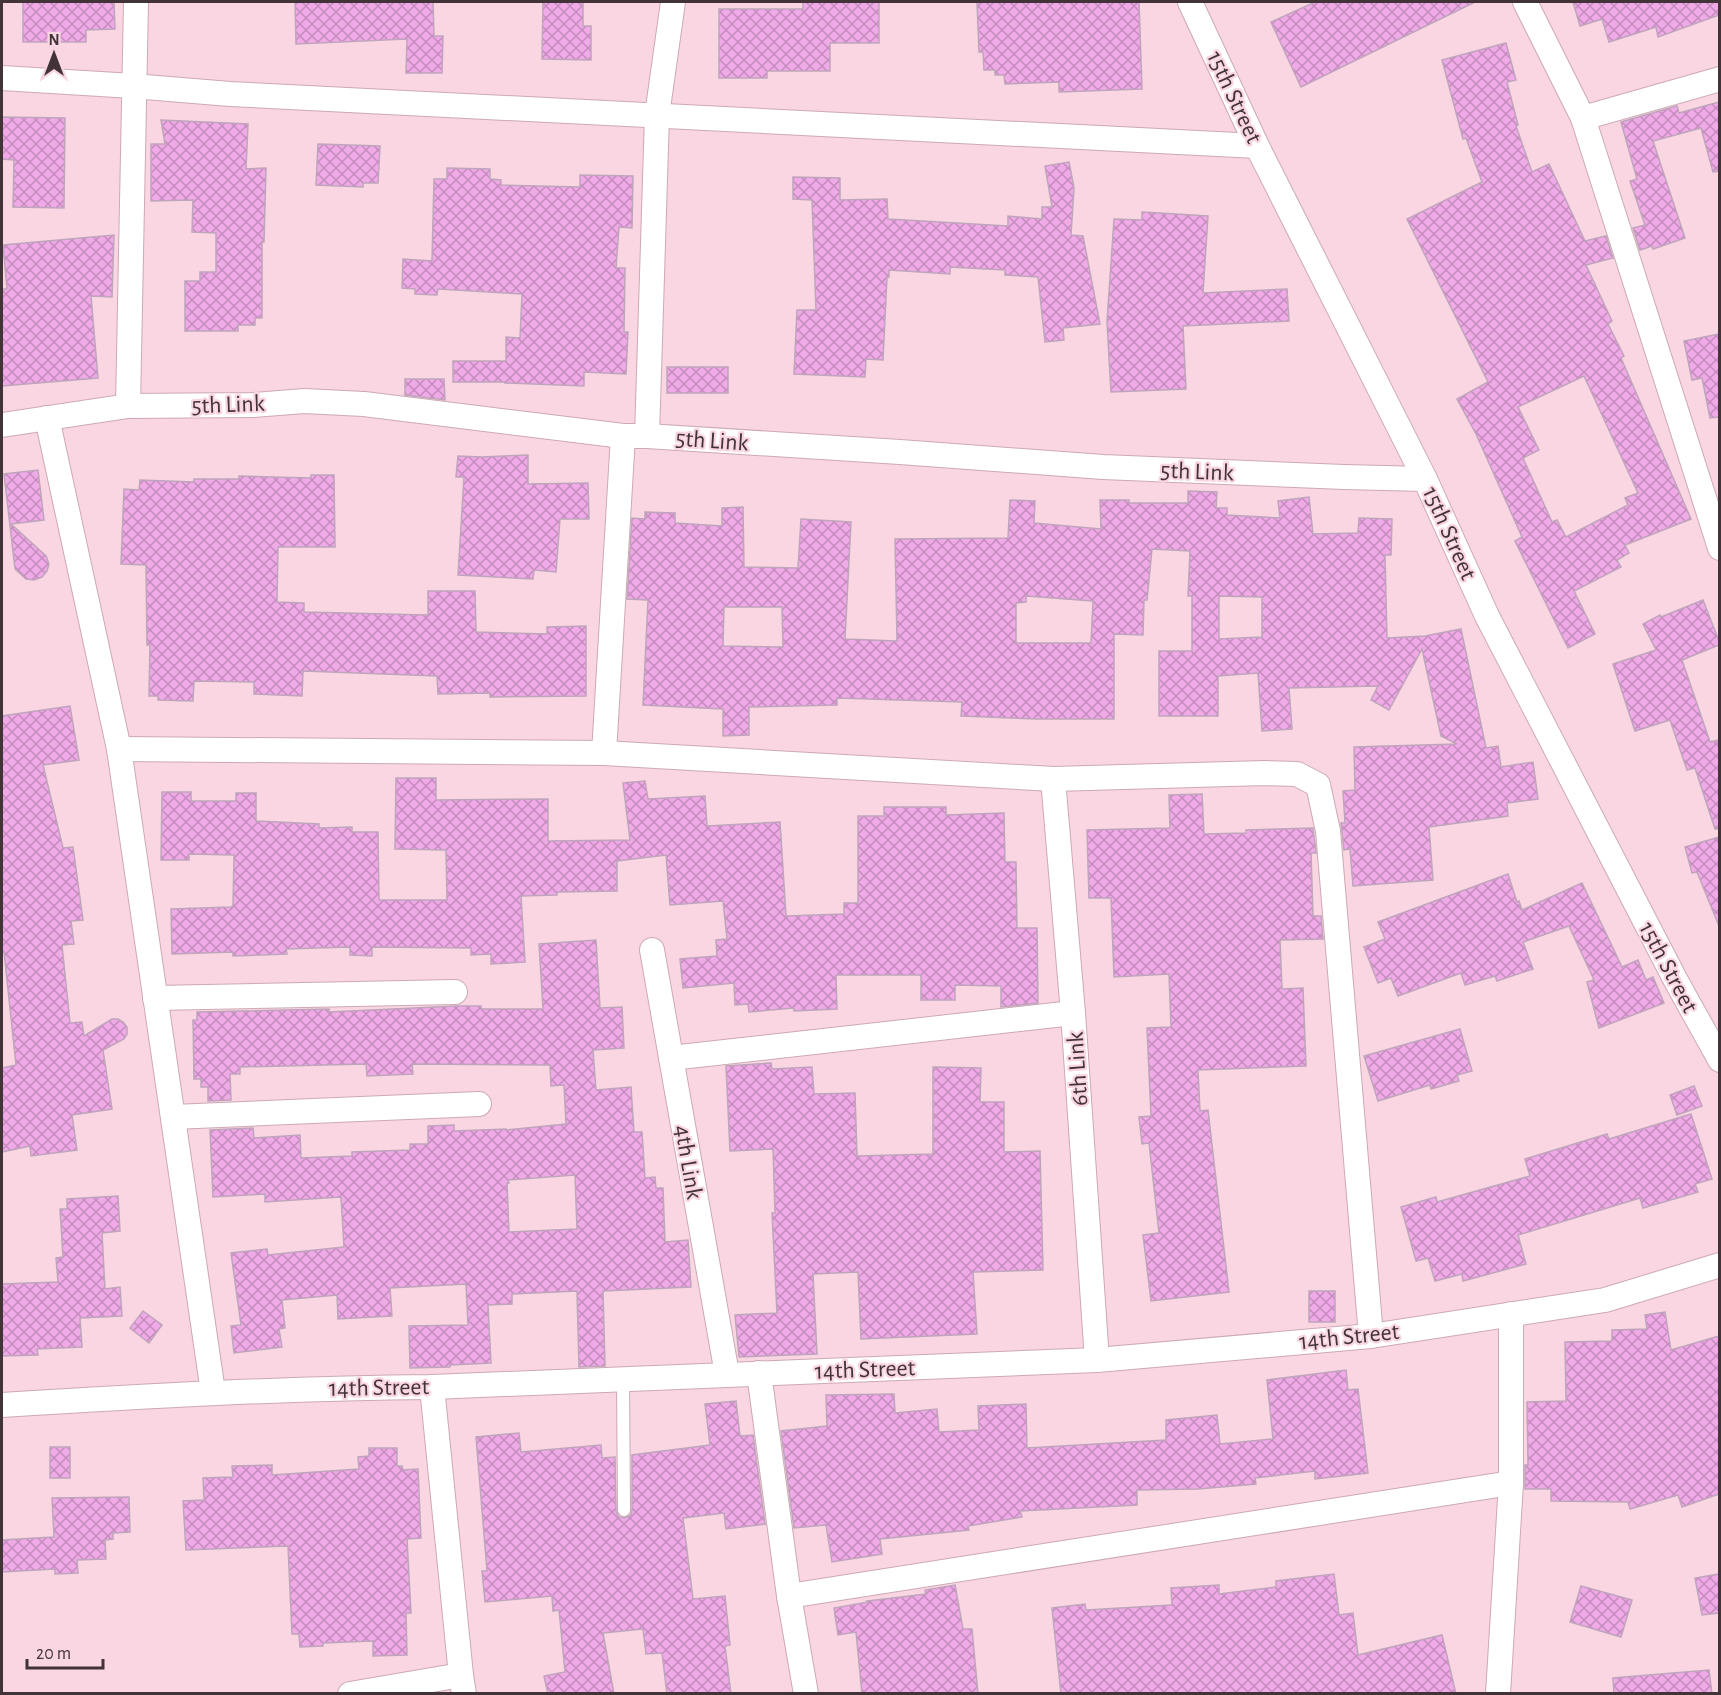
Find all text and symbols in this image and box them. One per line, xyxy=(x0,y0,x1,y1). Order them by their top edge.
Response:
north arrow xyxy=(24,24,84,84)
text: N xyxy=(48,32,60,48)
street label: 15th Street xyxy=(1202,48,1266,148)
street label: 5th Link xyxy=(191,392,265,418)
street label: 5th Link xyxy=(675,426,749,456)
street label: 5th Link xyxy=(1160,459,1234,485)
street label: 15th Street xyxy=(1418,483,1480,584)
street label: 15th Street xyxy=(1634,918,1702,1017)
street label: 6th Link xyxy=(1063,1031,1093,1107)
street label: 4th Link xyxy=(670,1123,706,1201)
street label: 14th Street xyxy=(1298,1320,1401,1354)
street label: 14th Street xyxy=(814,1356,916,1384)
street label: 14th Street xyxy=(329,1375,430,1401)
scale bar xyxy=(27,1632,104,1670)
text: 20 m xyxy=(36,1645,71,1663)

